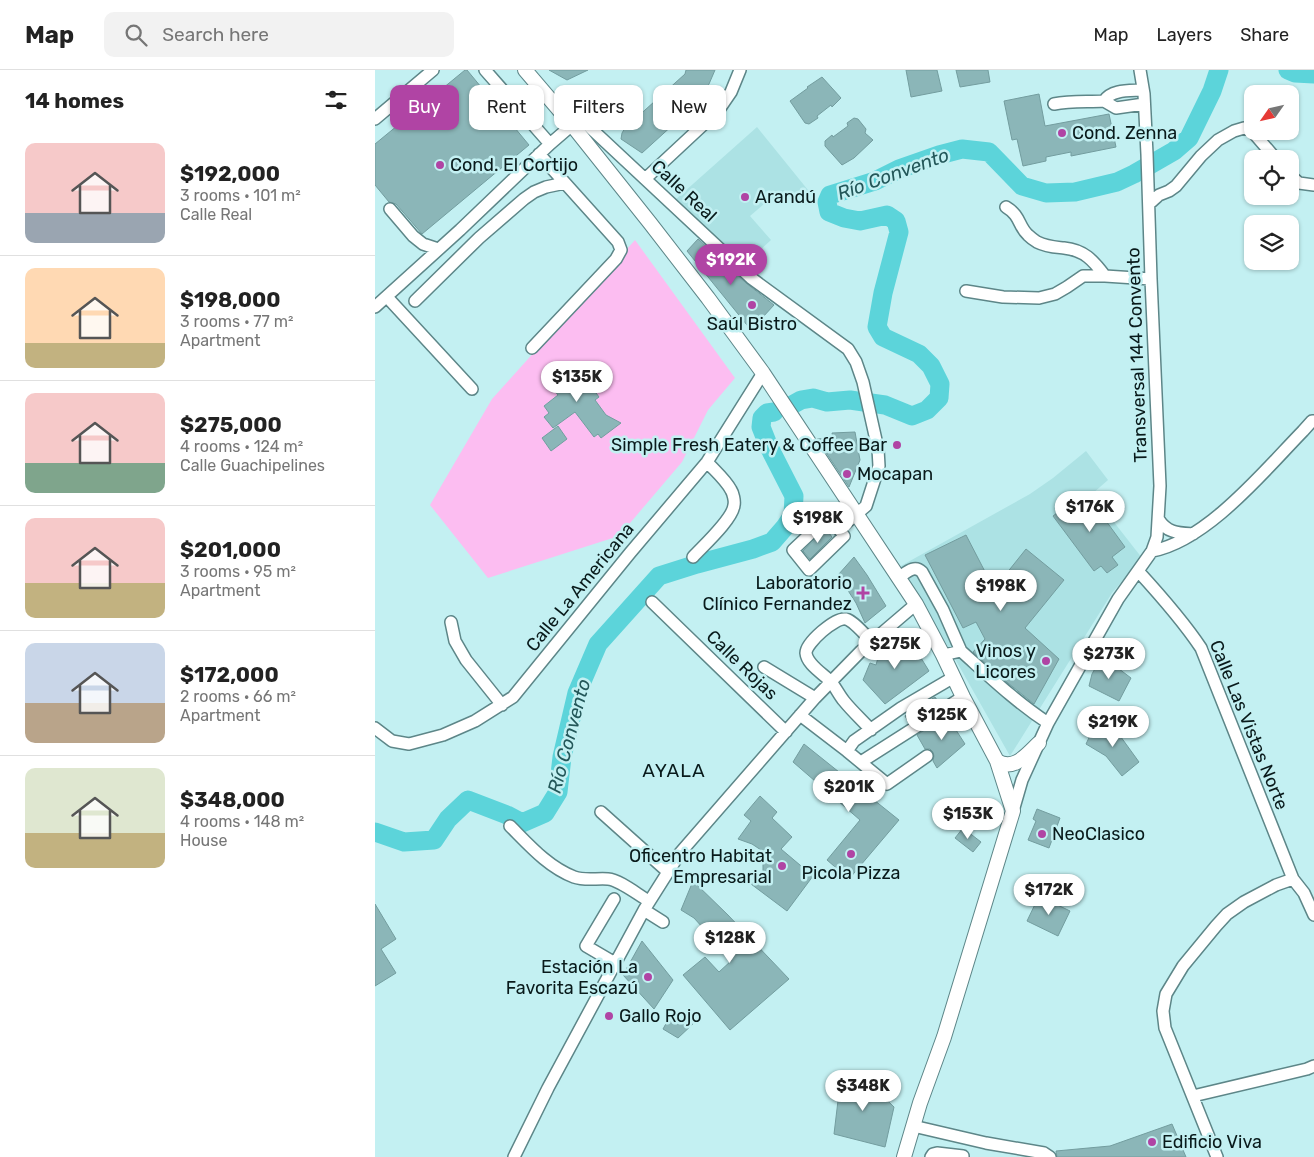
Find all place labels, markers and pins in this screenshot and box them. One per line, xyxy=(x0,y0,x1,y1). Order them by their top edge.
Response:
place label: Cond. Zenna xyxy=(1072,122,1177,144)
marker: Cond. Zenna xyxy=(1056,127,1068,139)
place label: Cond. El Cortijo xyxy=(450,154,578,176)
marker: Cond. El Cortijo xyxy=(434,159,446,171)
place label: Arandú xyxy=(755,186,816,208)
marker: Arandú xyxy=(739,191,751,203)
pin: $192K xyxy=(696,244,766,286)
marker: Saúl Bistro xyxy=(746,299,758,311)
place label: Saúl Bistro xyxy=(707,313,797,335)
pin: $135K xyxy=(542,360,612,403)
place label: Simple Fresh Eatery & Coffee Bar xyxy=(611,434,887,456)
marker: Simple Fresh Eatery & Coffee Bar xyxy=(891,439,903,451)
place label: Mocapan xyxy=(857,463,933,485)
marker: Mocapan xyxy=(841,468,853,480)
pin: $176K xyxy=(1055,490,1125,533)
pin: $198K xyxy=(783,502,853,544)
pin: $198K xyxy=(966,570,1036,612)
place label: Laboratorio Clínico Fernandez xyxy=(702,572,852,615)
marker: Laboratorio Clínico Fernandez xyxy=(856,586,870,600)
pin: $275K xyxy=(860,628,930,670)
pin: $273K xyxy=(1074,638,1144,680)
place label: Vinos y Licores xyxy=(975,640,1036,683)
marker: Vinos y Licores xyxy=(1040,655,1052,667)
pin: $125K xyxy=(907,698,977,741)
pin: $219K xyxy=(1078,706,1148,748)
pin: $201K xyxy=(814,770,884,813)
pin: $153K xyxy=(933,798,1003,840)
place label: NeoClasico xyxy=(1052,823,1145,845)
marker: NeoClasico xyxy=(1036,828,1048,840)
place label: Oficentro Habitat Empresarial xyxy=(629,845,772,888)
marker: Picola Pizza xyxy=(845,848,857,860)
marker: Oficentro Habitat Empresarial xyxy=(776,860,788,872)
place label: Picola Pizza xyxy=(801,862,901,884)
pin: $172K xyxy=(1014,874,1084,916)
pin: $128K xyxy=(695,922,765,964)
place label: Estación La Favorita Escazú xyxy=(506,956,638,999)
marker: Estación La Favorita Escazú xyxy=(642,971,654,983)
place label: Gallo Rojo xyxy=(619,1005,702,1027)
marker: Gallo Rojo xyxy=(603,1010,615,1022)
pin: $348K xyxy=(828,1070,898,1112)
place label: Edificio Viva xyxy=(1162,1131,1262,1153)
marker: Edificio Viva xyxy=(1146,1136,1158,1148)

